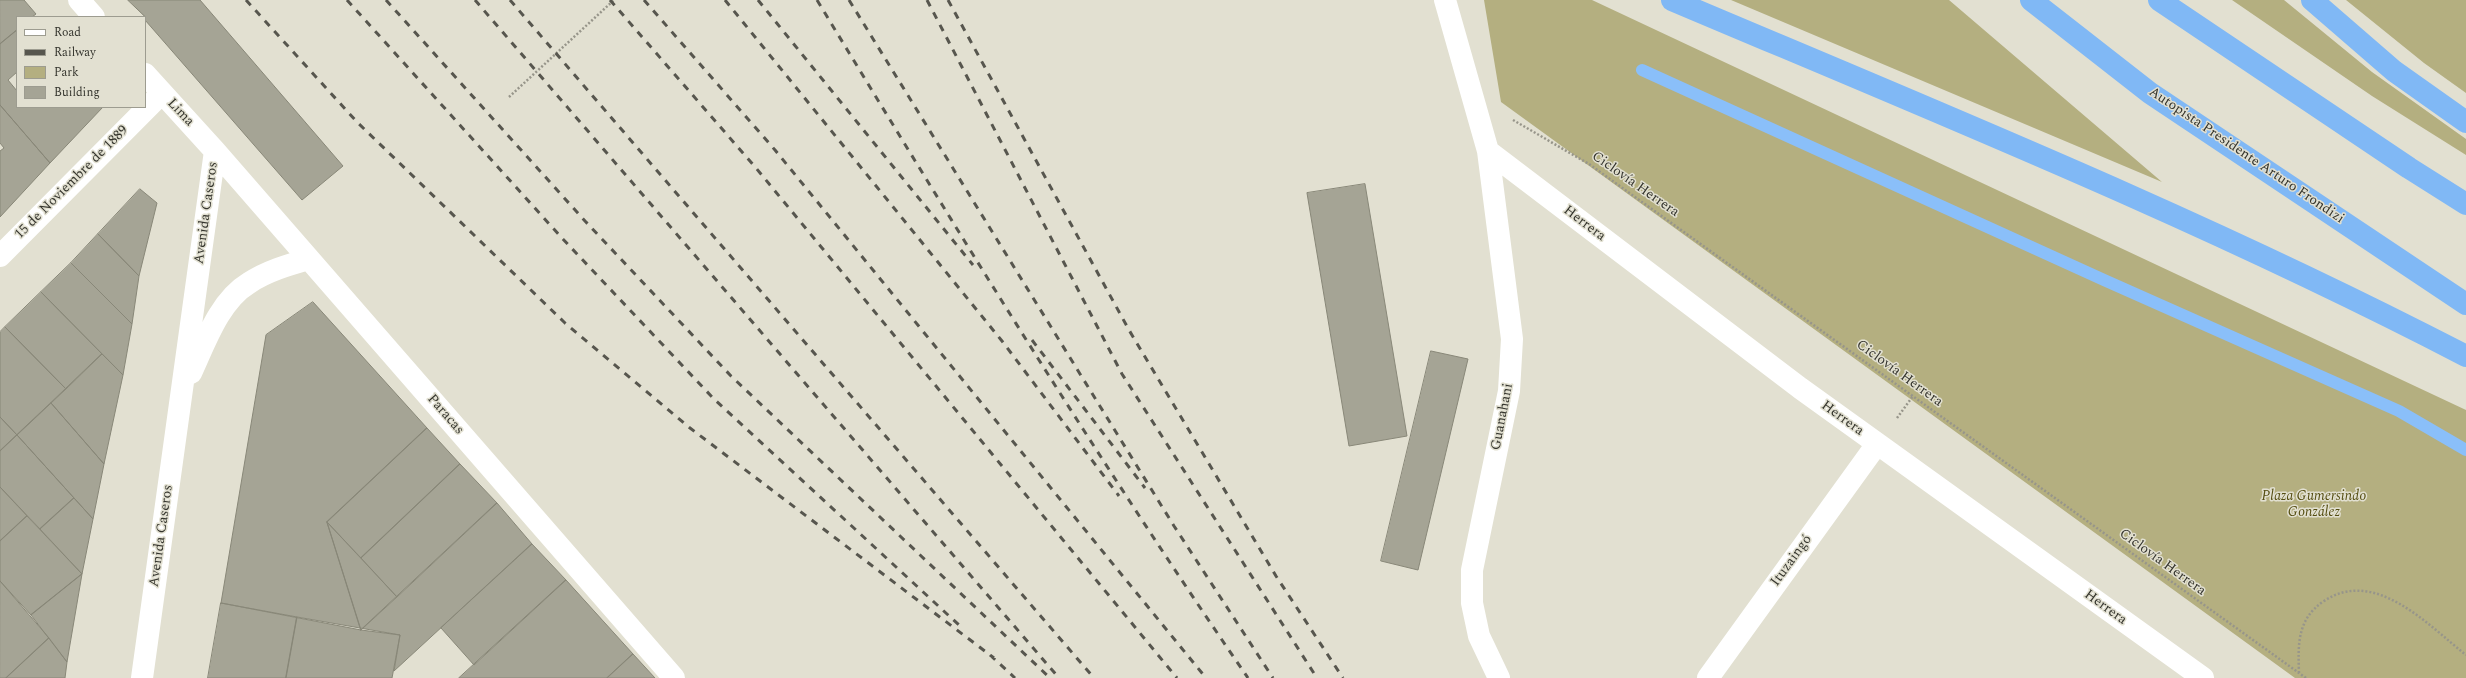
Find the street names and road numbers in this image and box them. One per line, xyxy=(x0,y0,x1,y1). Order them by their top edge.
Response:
street label: Autopista Presidente Arturo Frondizi xyxy=(2145,84,2347,228)
street label: Lima xyxy=(163,96,197,130)
street label: 15 de Noviembre de 1889 xyxy=(12,123,132,243)
street label: Ciclovía Herrera xyxy=(1588,149,1682,221)
street label: Avenida Caseros xyxy=(192,161,222,265)
street label: Herrera xyxy=(1560,203,1608,245)
street label: Ciclovía Herrera xyxy=(1852,337,1946,411)
street label: Guanahani xyxy=(1488,382,1518,452)
street label: Paracas xyxy=(423,392,467,438)
street label: Herrera xyxy=(1817,398,1867,440)
street label: Avenida Caseros xyxy=(147,484,177,588)
street label: Ciclovía Herrera xyxy=(2115,526,2209,600)
street label: Ituzaingó xyxy=(1768,532,1816,590)
street label: Herrera xyxy=(2080,587,2130,629)

